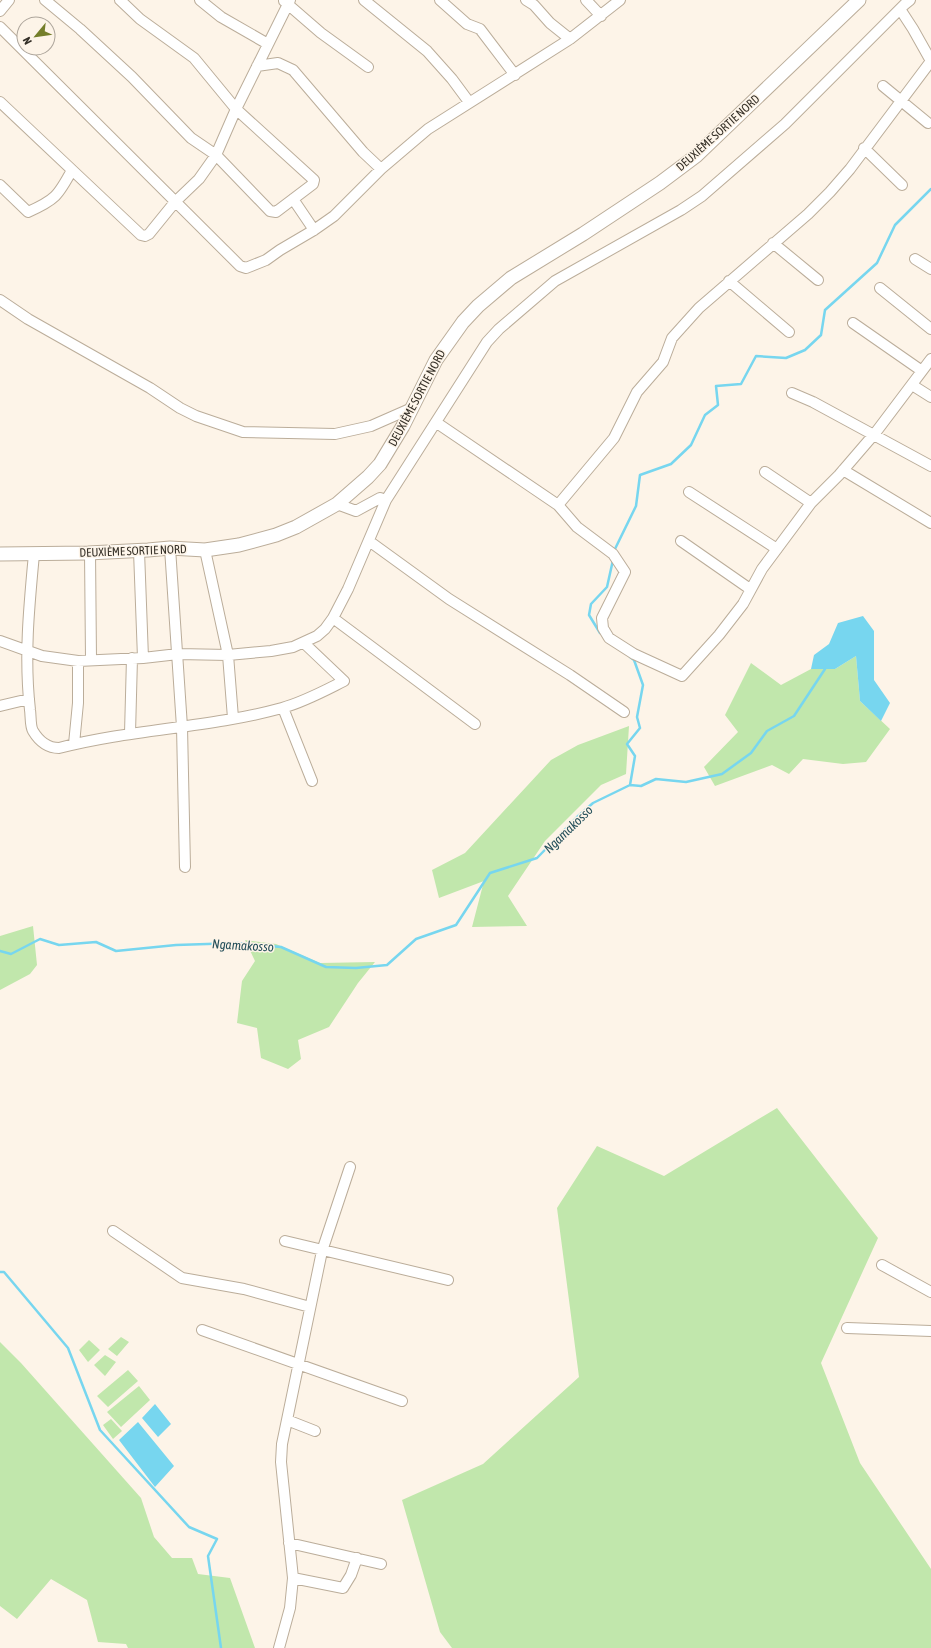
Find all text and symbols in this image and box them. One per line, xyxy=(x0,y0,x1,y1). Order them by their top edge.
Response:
north arrow xyxy=(16,16,56,56)
text: N xyxy=(20,35,34,47)
street label: DEUXIÈME SORTIE NORD xyxy=(673,92,763,174)
street label: DEUXIÈME SORTIE NORD xyxy=(386,347,448,449)
street label: DEUXIÈME SORTIE NORD xyxy=(79,542,187,560)
water label: Ngamakosso xyxy=(541,802,596,856)
water label: Ngamakosso xyxy=(212,936,274,955)

